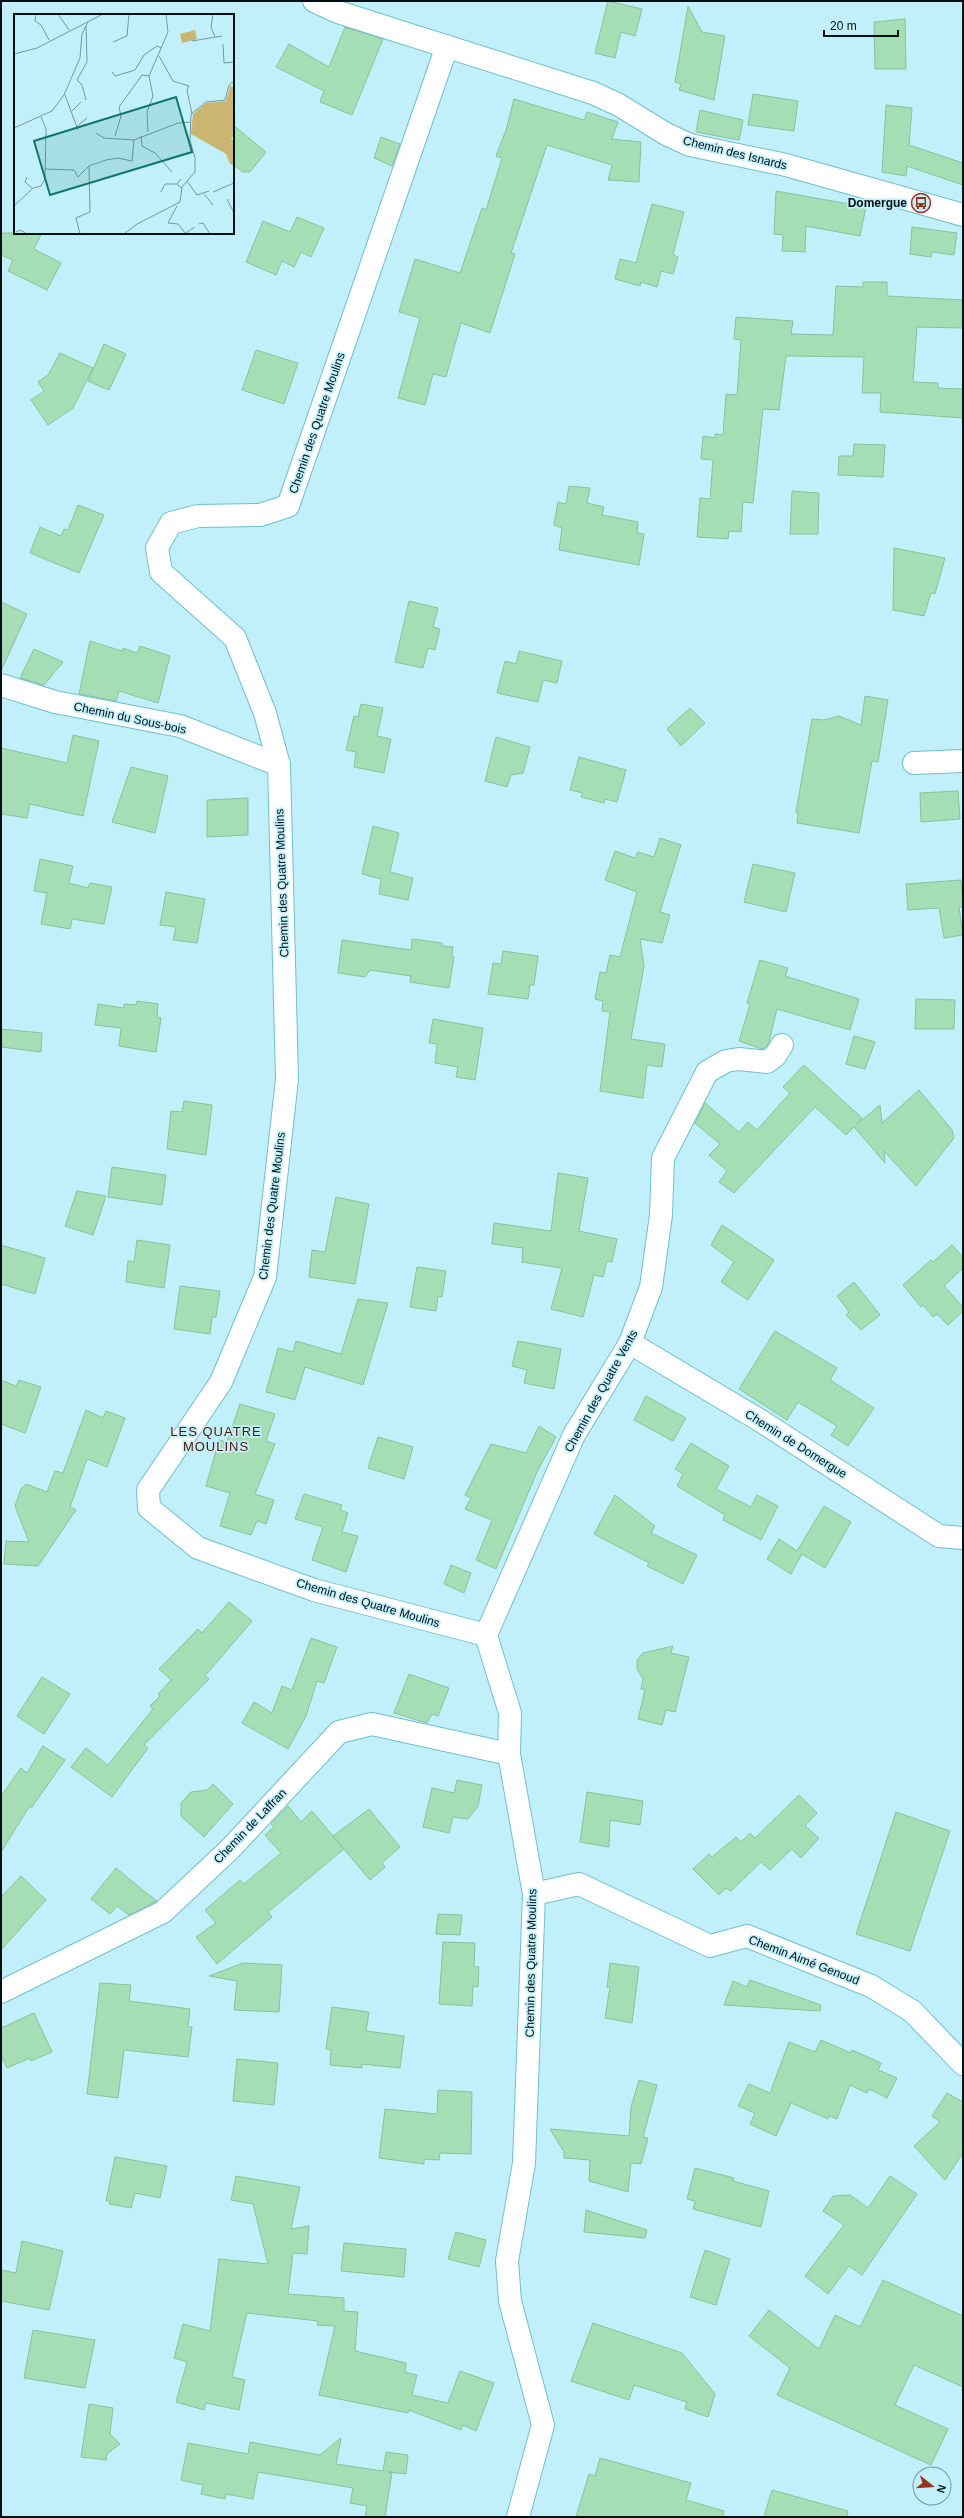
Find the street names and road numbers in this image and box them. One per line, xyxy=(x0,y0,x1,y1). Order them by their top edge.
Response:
street label: Chemin des Isnards xyxy=(682,133,788,173)
street label: Chemin des Quatre Moulins xyxy=(286,350,348,496)
street label: Chemin du Sous-bois xyxy=(72,699,188,737)
street label: Chemin des Quatre Moulins xyxy=(272,808,292,958)
street label: Chemin des Quatre Moulins xyxy=(256,1131,288,1281)
street label: Chemin des Quatre Vents xyxy=(562,1328,640,1454)
street label: Chemin de Domergue xyxy=(743,1407,850,1481)
street label: Chemin des Quatre Moulins xyxy=(295,1576,441,1630)
street label: Chemin de Laffran xyxy=(211,1786,289,1866)
street label: Chemin des Quatre Moulins xyxy=(523,1889,539,2037)
street label: Chemin Aimé Genoud xyxy=(747,1932,861,1988)

